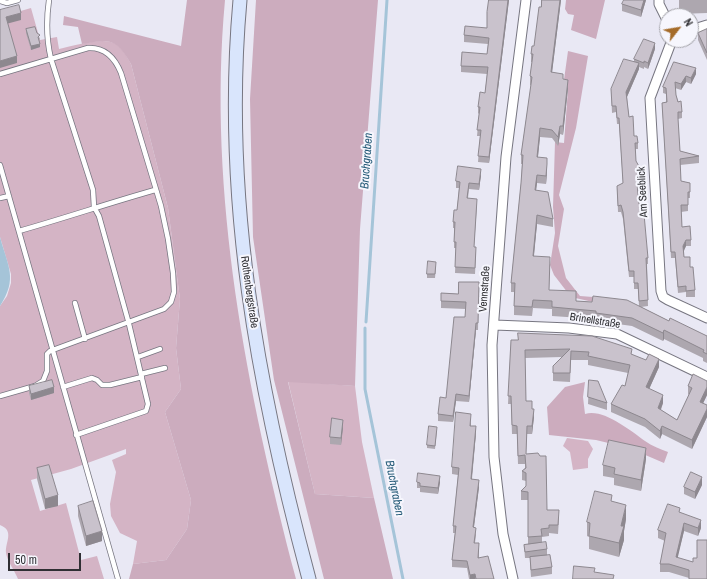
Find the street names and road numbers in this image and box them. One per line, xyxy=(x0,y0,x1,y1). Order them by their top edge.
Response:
street label: Am Seeblick xyxy=(635,166,651,218)
street label: Rothenbergstraße xyxy=(237,255,261,329)
street label: Vennstraße xyxy=(477,266,493,312)
street label: Brinellstraße xyxy=(569,310,621,332)

